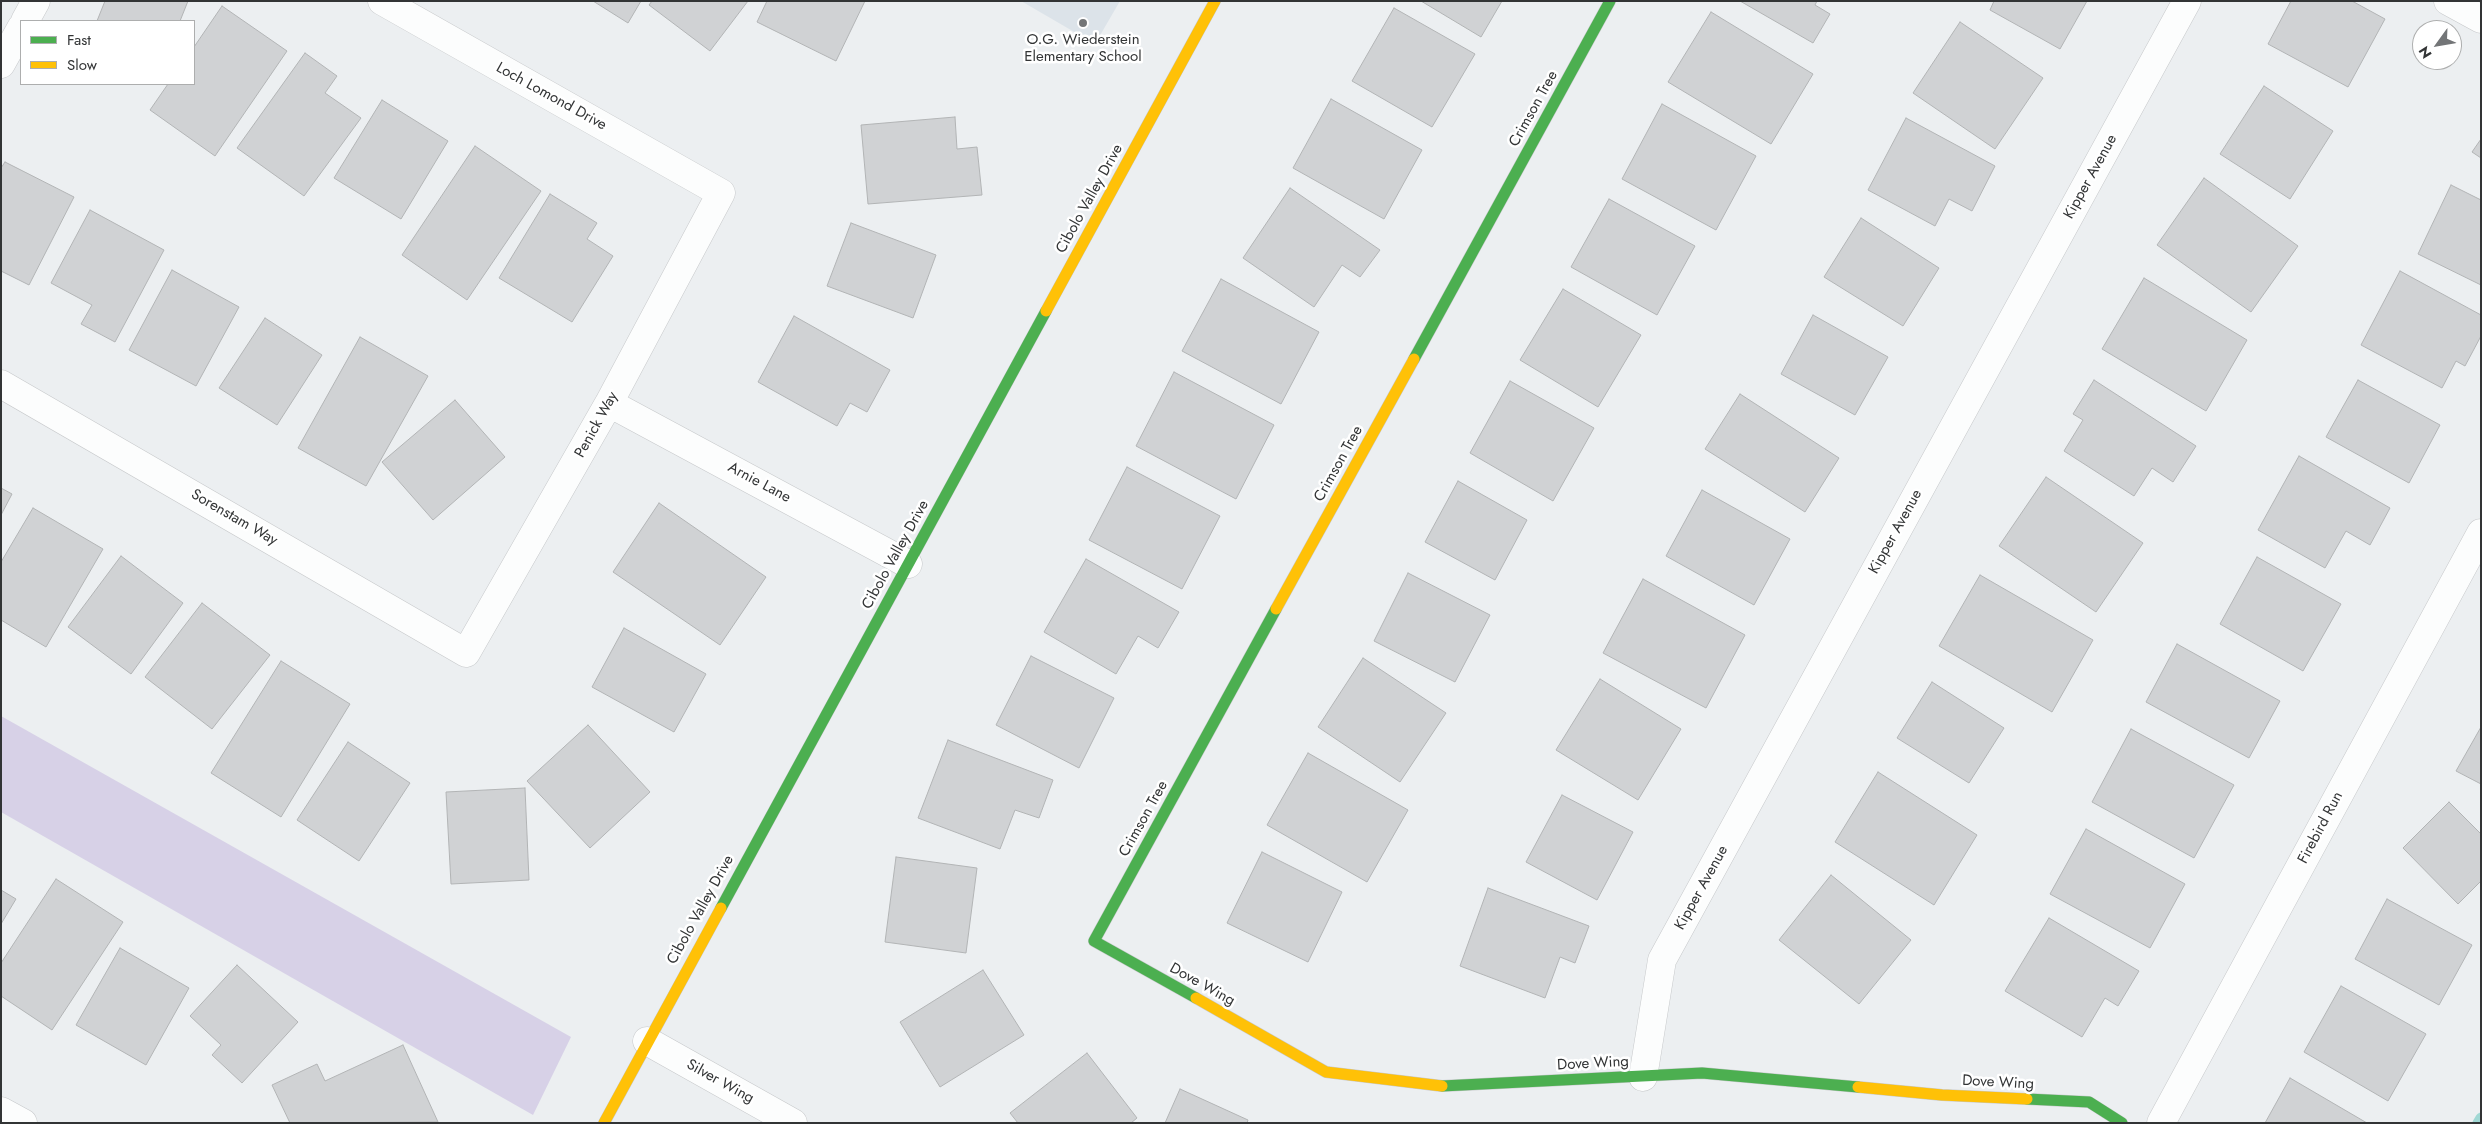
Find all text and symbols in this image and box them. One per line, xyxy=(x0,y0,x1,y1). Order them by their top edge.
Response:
marker: O.G. Wiederstein Elementary School xyxy=(1077,17,1089,29)
legend xyxy=(20,20,195,85)
north arrow xyxy=(2412,20,2462,70)
text: Fast xyxy=(67,29,91,51)
place label: O.G. Wiederstein Elementary School xyxy=(1024,31,1142,66)
text: N xyxy=(2414,42,2437,62)
text: Slow xyxy=(67,54,97,76)
street label: Loch Lomond Drive xyxy=(493,59,609,135)
street label: Crimson Tree xyxy=(1506,68,1562,150)
street label: Kipper Avenue xyxy=(2060,132,2122,222)
street label: Cibolo Valley Drive xyxy=(1053,141,1127,257)
street label: Penick Way xyxy=(572,389,622,461)
street label: Crimson Tree xyxy=(1311,423,1367,505)
street label: Arnie Lane xyxy=(724,459,794,507)
street label: Sorenstam Way xyxy=(187,486,281,550)
street label: Kipper Avenue xyxy=(1865,487,1927,577)
street label: Cibolo Valley Drive xyxy=(859,497,933,613)
street label: Crimson Tree xyxy=(1116,778,1172,860)
street label: Firebird Run xyxy=(2295,789,2347,867)
street label: Kipper Avenue xyxy=(1671,843,1733,933)
street label: Cibolo Valley Drive xyxy=(664,852,738,968)
street label: Dove Wing xyxy=(1166,960,1238,1010)
street label: Dove Wing xyxy=(1557,1053,1629,1075)
street label: Silver Wing xyxy=(683,1056,757,1108)
street label: Dove Wing xyxy=(1962,1072,2034,1094)

